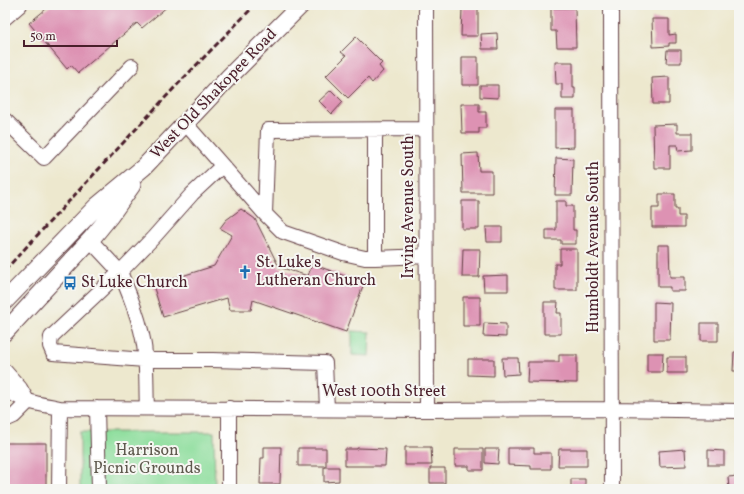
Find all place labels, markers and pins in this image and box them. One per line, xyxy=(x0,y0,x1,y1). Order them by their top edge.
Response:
place label: St. Luke's Lutheran Church xyxy=(256,252,376,292)
church icon: St. Luke's Lutheran Church xyxy=(237,264,253,280)
place label: St Luke Church xyxy=(81,272,188,294)
bus stop icon: St Luke Church xyxy=(62,275,78,291)

